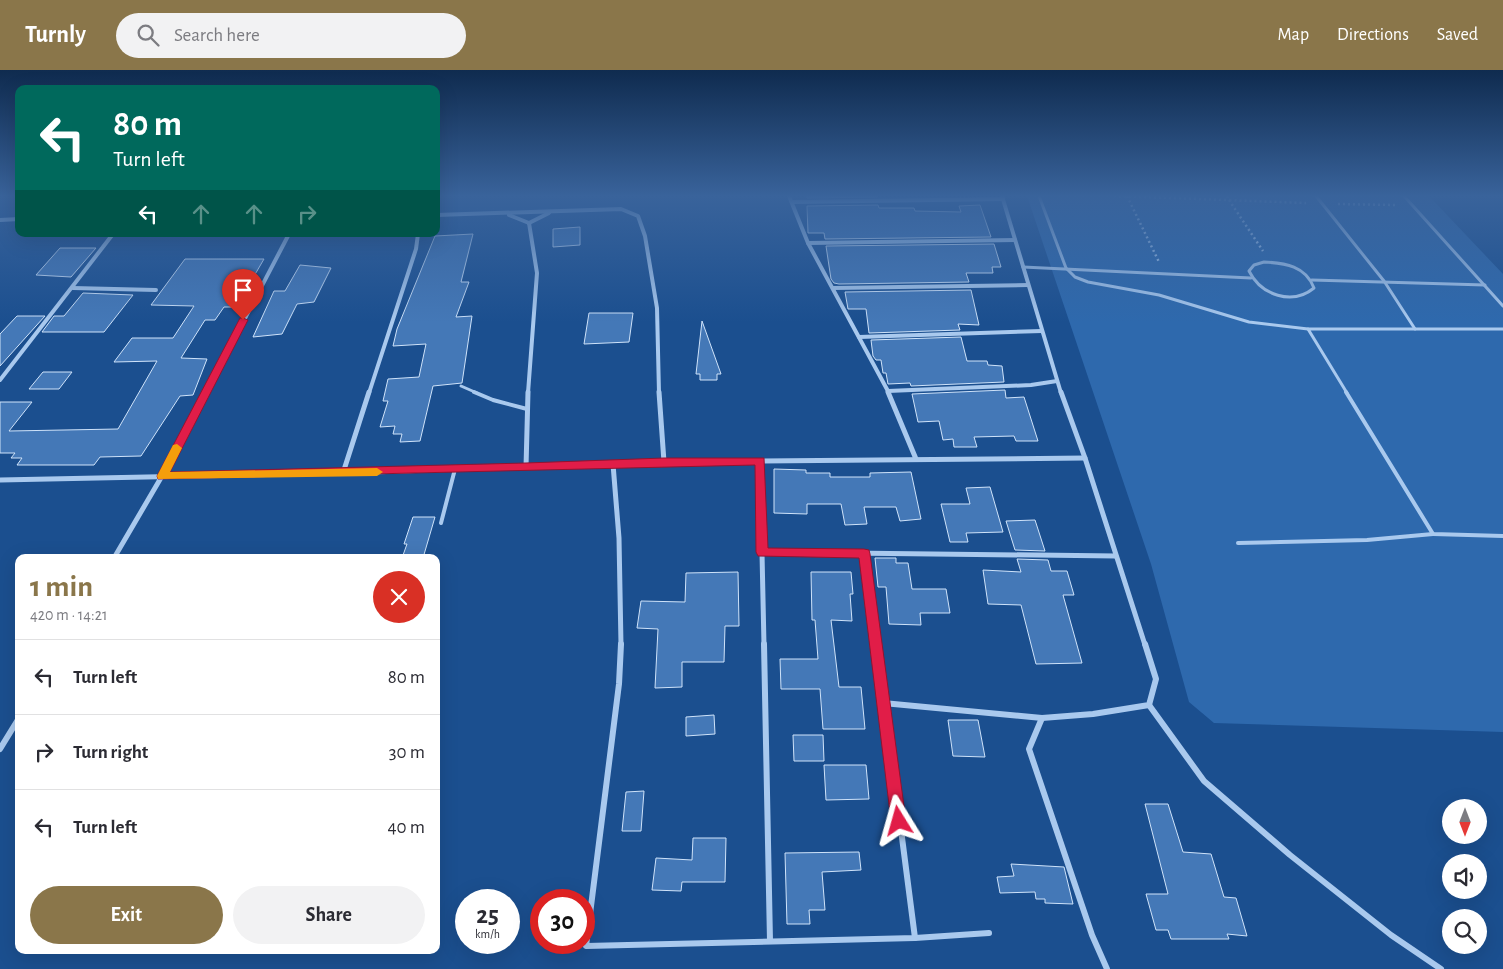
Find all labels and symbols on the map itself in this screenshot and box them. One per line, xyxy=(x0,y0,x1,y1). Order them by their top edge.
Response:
pin xyxy=(222,269,264,320)
position arrow xyxy=(872,794,924,846)
north arrow xyxy=(1442,799,1488,844)
speed limit sign: 30 xyxy=(530,889,595,954)

